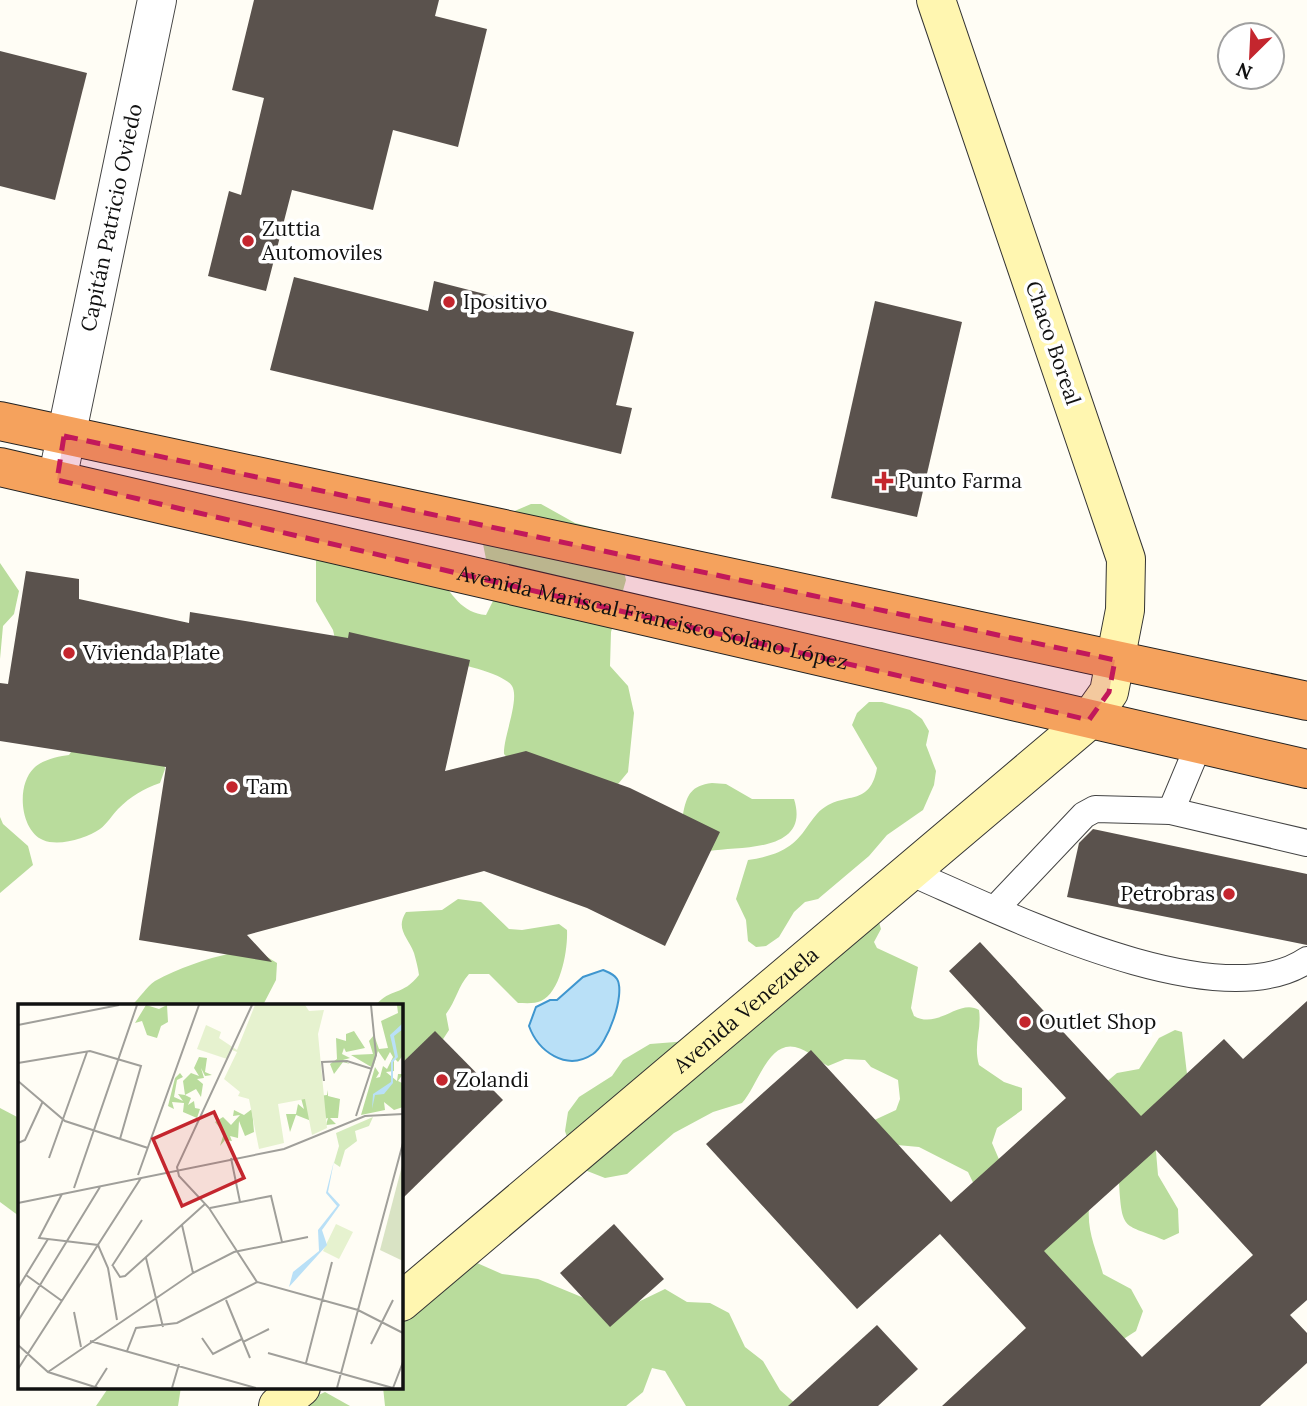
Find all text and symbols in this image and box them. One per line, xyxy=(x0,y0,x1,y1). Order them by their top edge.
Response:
north arrow xyxy=(1216,21,1286,91)
text: N xyxy=(1232,57,1256,85)
street label: Capitán Patricio Oviedo xyxy=(74,101,148,334)
place label: Zuttia Automoviles xyxy=(261,215,382,266)
marker: Zuttia Automoviles xyxy=(240,233,256,249)
street label: Chaco Boreal xyxy=(1020,277,1087,408)
place label: Ipositivo xyxy=(463,288,547,315)
marker: Ipositivo xyxy=(441,294,457,310)
place label: Punto Farma xyxy=(898,467,1022,494)
marker: Punto Farma xyxy=(876,473,892,489)
street label: Avenida Mariscal Francisco Solano López xyxy=(454,559,851,676)
place label: Vivienda Plate xyxy=(82,639,220,666)
marker: Vivienda Plate xyxy=(61,645,77,661)
place label: Tam xyxy=(246,773,289,800)
marker: Tam xyxy=(224,779,240,795)
place label: Petrobras xyxy=(1120,880,1215,907)
marker: Petrobras xyxy=(1221,886,1237,902)
street label: Avenida Venezuela xyxy=(667,941,824,1079)
inset map xyxy=(18,1004,402,1388)
place label: Outlet Shop xyxy=(1039,1008,1156,1035)
marker: Outlet Shop xyxy=(1017,1014,1033,1030)
place label: Zolandi xyxy=(456,1066,529,1093)
marker: Zolandi xyxy=(434,1072,450,1088)

